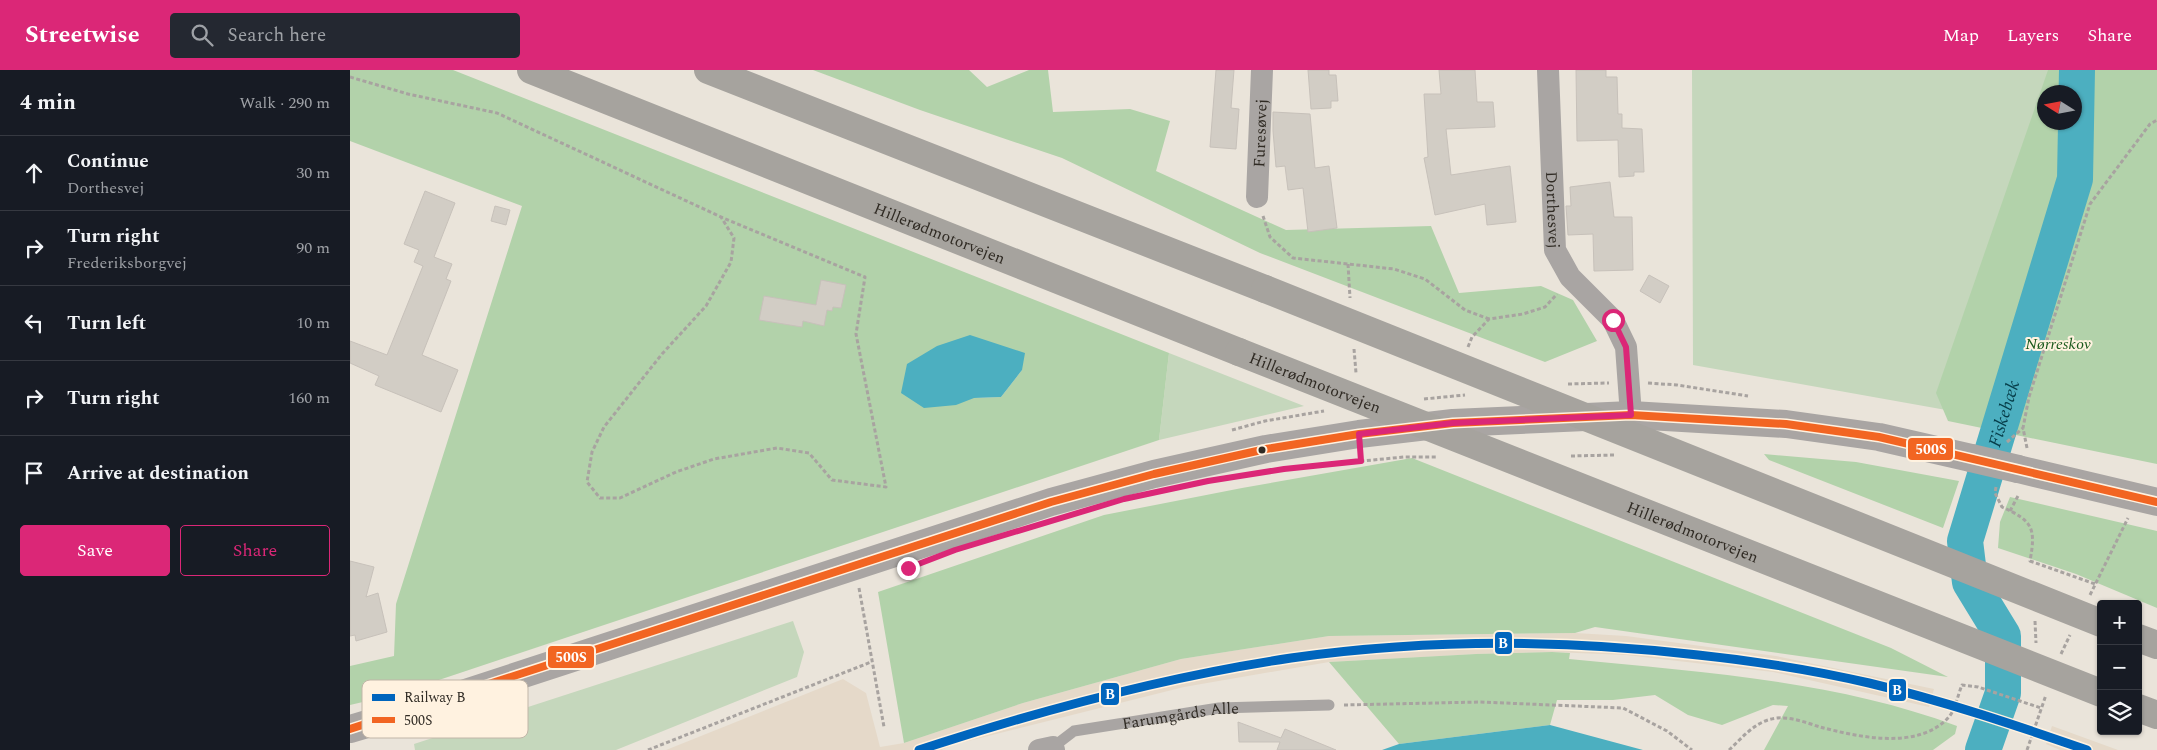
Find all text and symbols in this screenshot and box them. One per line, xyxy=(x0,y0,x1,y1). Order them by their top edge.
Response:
search box xyxy=(170,13,520,58)
text: Streetwise xyxy=(25,17,140,53)
icon: search xyxy=(188,21,216,49)
text: Search here xyxy=(228,21,326,50)
text: Map xyxy=(1943,22,1979,49)
text: Layers xyxy=(2007,22,2059,49)
text: Share xyxy=(2087,22,2132,49)
north arrow xyxy=(2037,85,2082,130)
text: 4 min xyxy=(20,87,76,119)
text: Walk · 290 m xyxy=(239,91,330,115)
street label: Furesøvej xyxy=(1247,98,1274,168)
text: Continue xyxy=(67,147,149,176)
icon: ahead xyxy=(20,159,48,187)
text: 30 m xyxy=(296,161,330,185)
street label: Dorthesvej xyxy=(1539,171,1566,249)
text: Dorthesvej xyxy=(67,176,144,200)
street label: Hillerødmotorvejen xyxy=(870,197,1009,271)
text: Turn right xyxy=(67,222,160,251)
icon: right xyxy=(20,234,48,262)
text: 90 m xyxy=(296,236,330,260)
text: Frederiksborgvej xyxy=(67,251,187,275)
icon: left xyxy=(20,309,48,337)
text: Turn left xyxy=(67,309,146,338)
route start xyxy=(1602,309,1625,332)
text: 10 m xyxy=(296,311,330,335)
park label: Nørreskov xyxy=(2025,332,2092,356)
street label: Hillerødmotorvejen xyxy=(1245,346,1384,420)
water label: Fiskebæk xyxy=(1981,377,2027,451)
icon: right xyxy=(20,384,48,412)
text: Turn right xyxy=(67,384,160,413)
text: 160 m xyxy=(288,386,330,410)
line badge: 500S xyxy=(1907,437,1954,461)
text: 500S xyxy=(1915,439,1947,460)
unlabelled marker xyxy=(1257,445,1267,455)
icon: arrive xyxy=(20,459,48,487)
text: Arrive at destination xyxy=(67,459,249,488)
street label: Hillerødmotorvejen xyxy=(1623,496,1762,569)
button: Save xyxy=(20,525,170,576)
button: Share xyxy=(180,525,330,576)
route end xyxy=(897,557,920,580)
map controls xyxy=(2097,600,2142,735)
button: + xyxy=(2097,600,2142,645)
line badge: B xyxy=(1494,631,1513,655)
text: B xyxy=(1498,633,1508,654)
line badge: 500S xyxy=(547,645,595,669)
button: − xyxy=(2097,645,2142,690)
text: 500S xyxy=(555,647,587,668)
line badge: B xyxy=(1888,678,1907,702)
legend xyxy=(362,680,528,738)
text: B xyxy=(1892,680,1902,701)
line badge: B xyxy=(1100,682,1120,706)
text: B xyxy=(1105,684,1115,705)
text: Railway B xyxy=(404,687,466,708)
button: layers xyxy=(2097,690,2142,735)
street label: Farumgårds Alle xyxy=(1120,696,1239,736)
text: 500S xyxy=(404,710,432,731)

